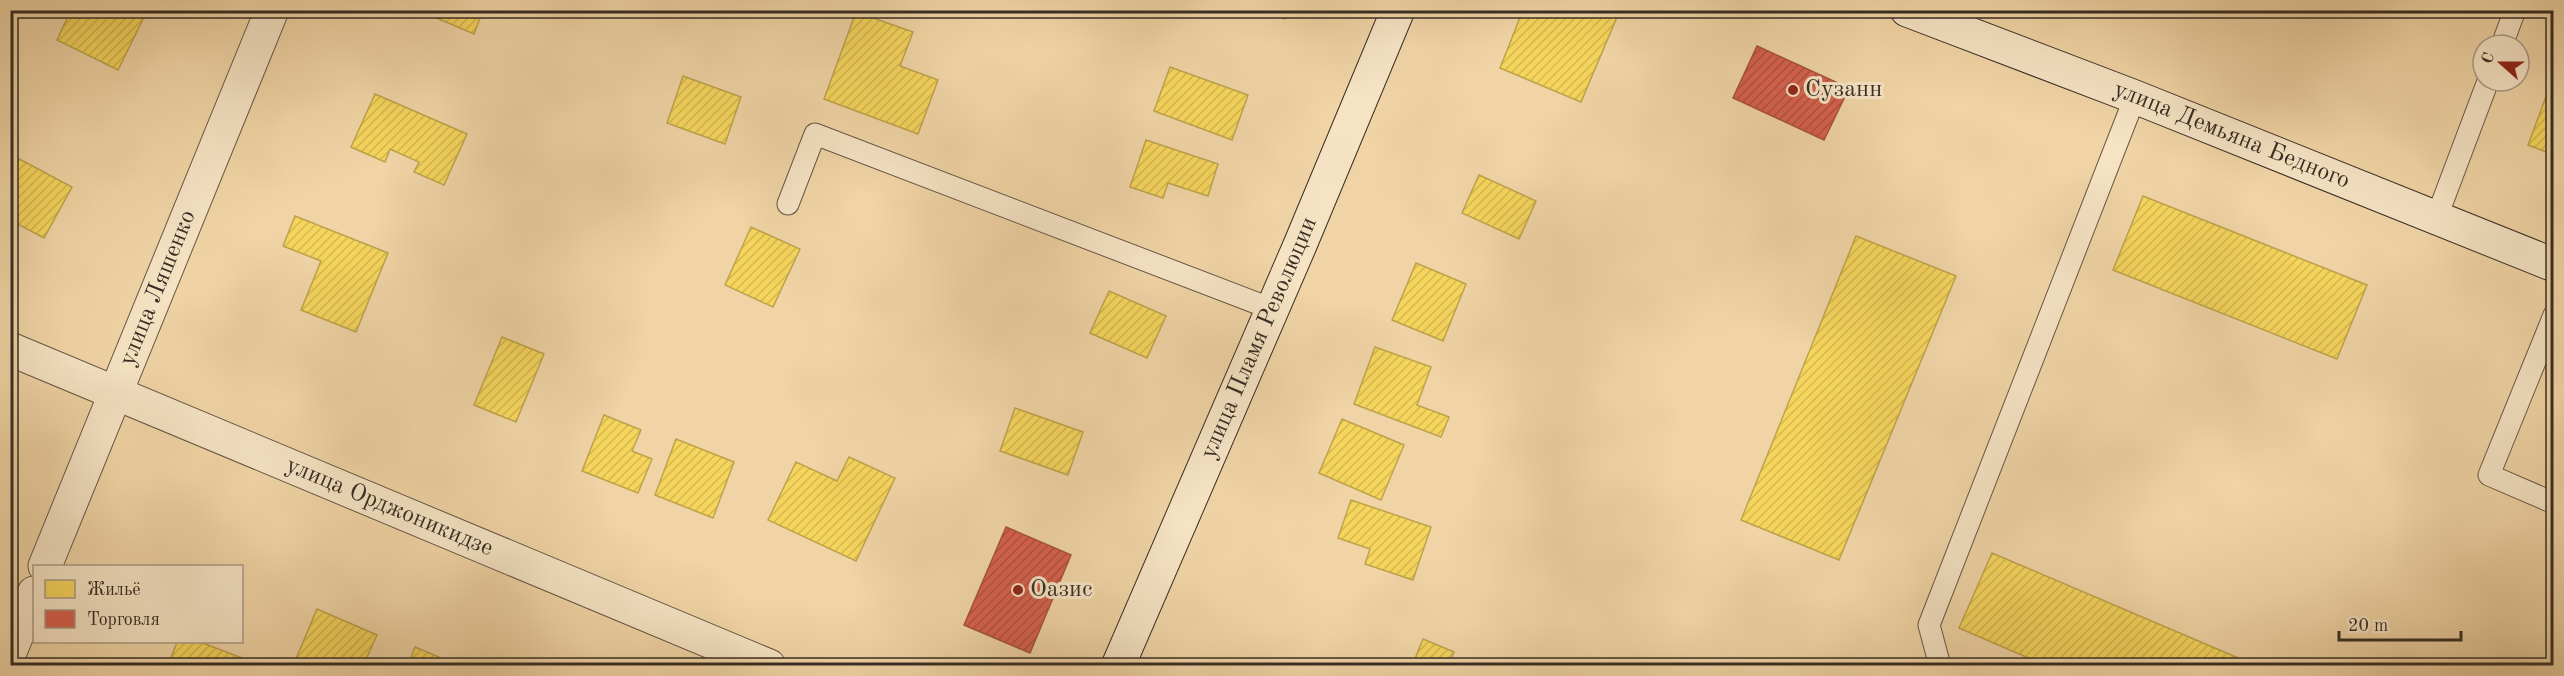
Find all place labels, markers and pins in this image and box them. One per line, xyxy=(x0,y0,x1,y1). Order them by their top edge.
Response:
place label: Сузанн xyxy=(1805,78,1882,102)
marker: Сузанн xyxy=(1786,83,1800,97)
place label: Оазис xyxy=(1030,578,1092,602)
marker: Оазис xyxy=(1011,583,1025,597)

